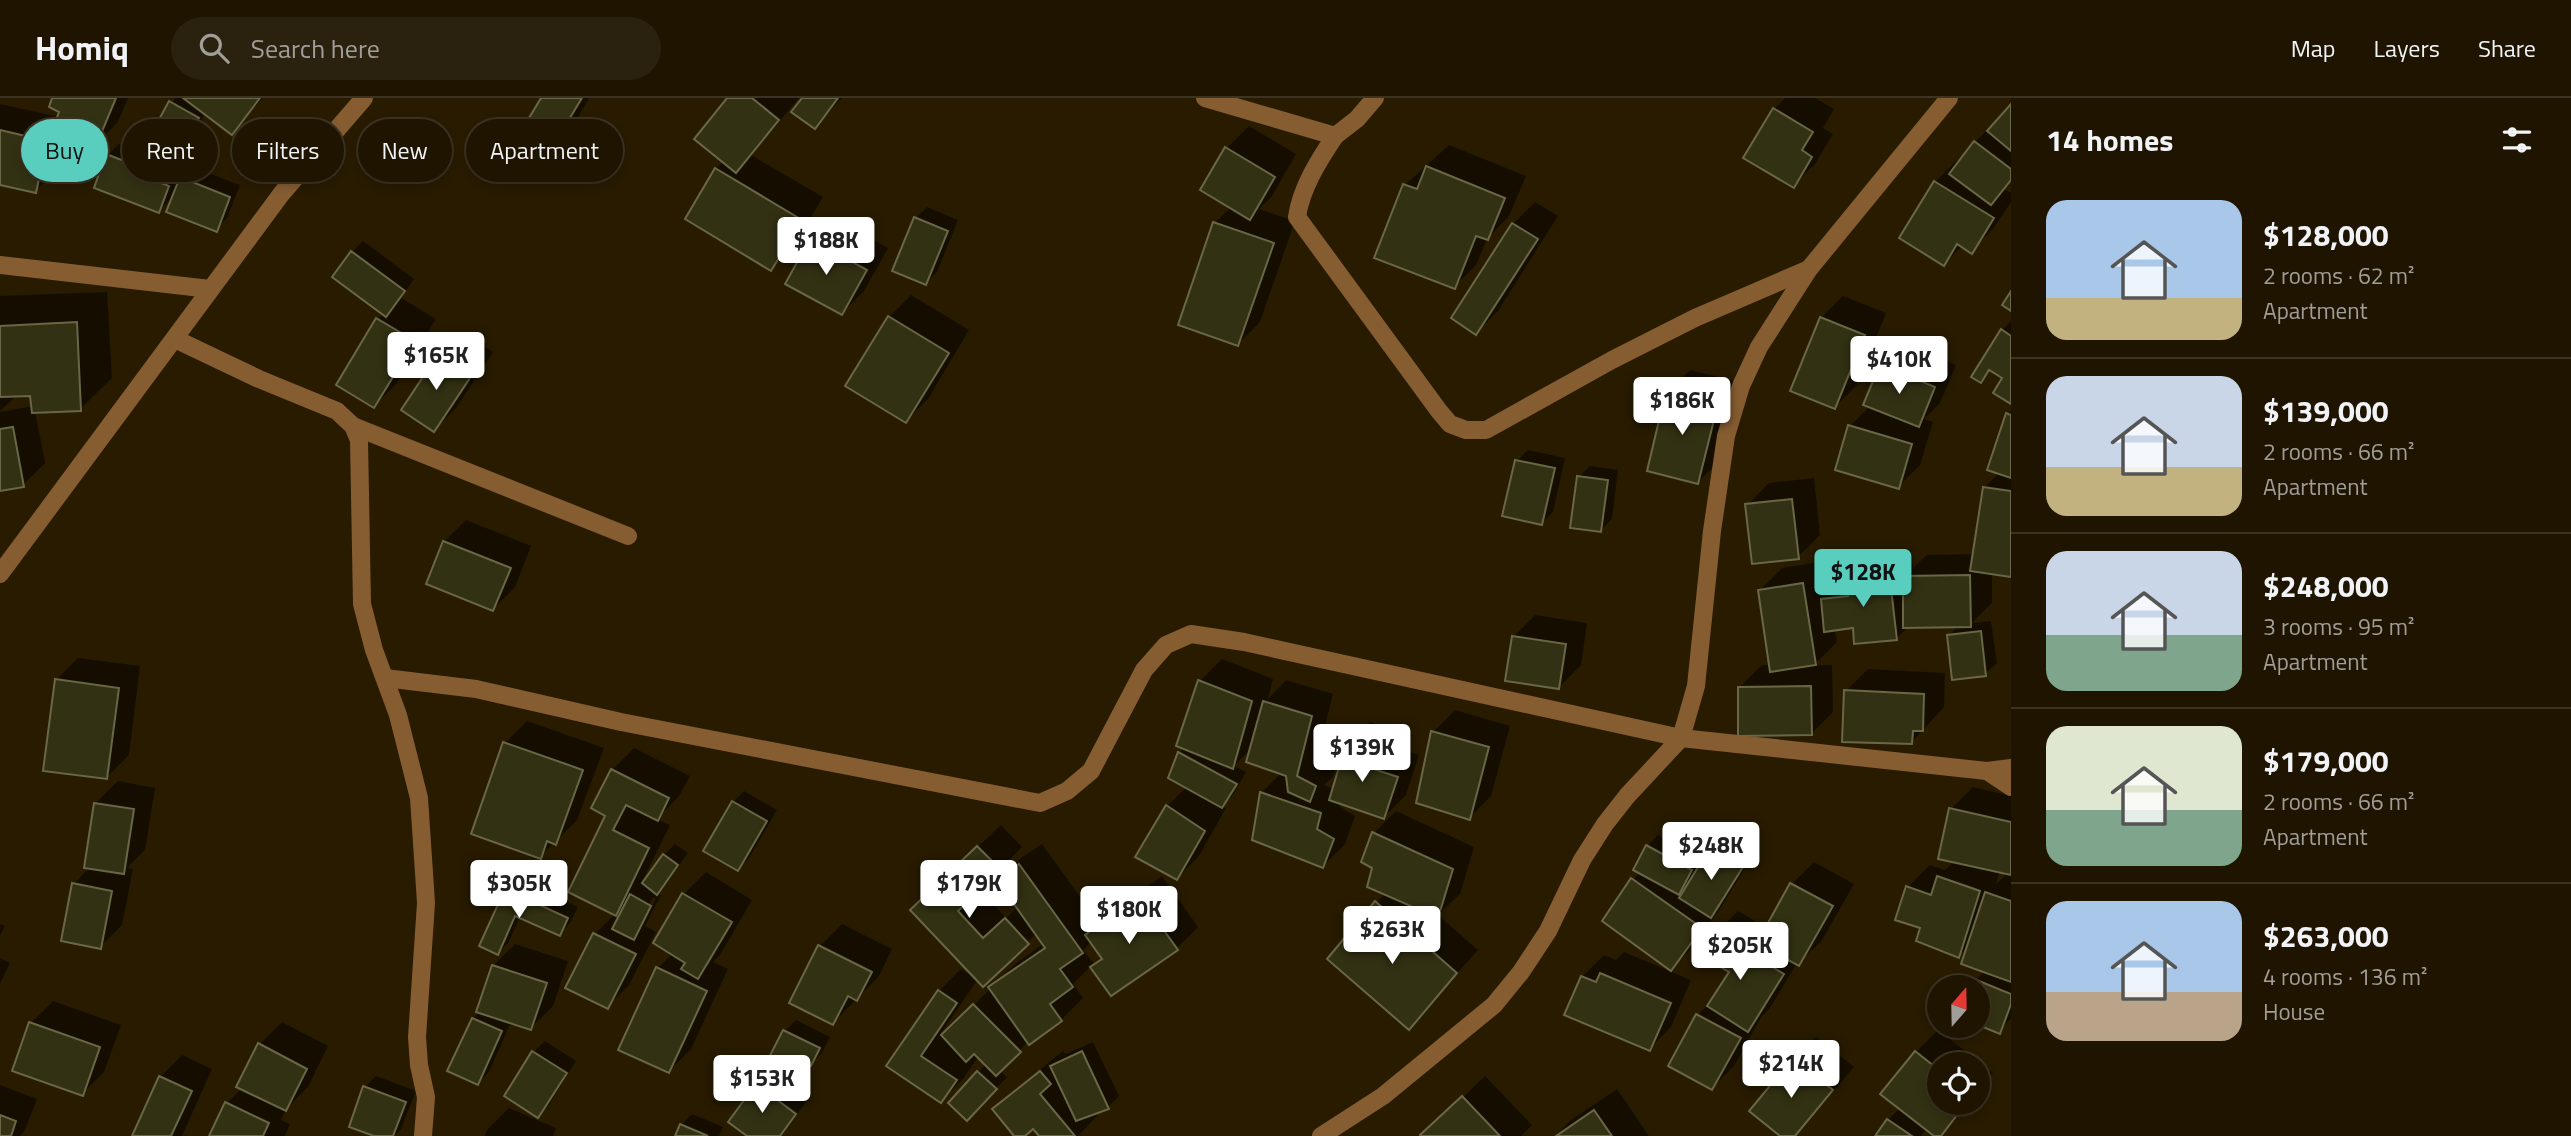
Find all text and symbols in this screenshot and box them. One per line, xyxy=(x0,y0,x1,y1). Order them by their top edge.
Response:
search box xyxy=(171,17,661,80)
text: Homiq xyxy=(35,23,129,73)
icon: search xyxy=(195,29,233,67)
text: Search here xyxy=(251,29,380,68)
text: Map xyxy=(2291,30,2336,66)
text: Layers xyxy=(2374,30,2440,66)
text: Share xyxy=(2478,30,2536,66)
text: 14 homes xyxy=(2046,117,2173,163)
chip: Buy xyxy=(21,119,108,182)
chip: Rent xyxy=(122,119,218,182)
chip: Filters xyxy=(232,119,344,182)
chip: New xyxy=(358,119,452,182)
chip: Apartment xyxy=(466,119,623,182)
icon: filters xyxy=(2498,121,2536,159)
text: $128,000 xyxy=(2263,212,2389,258)
pin: $188K xyxy=(777,218,875,277)
text: $188K xyxy=(793,222,859,257)
icon: home xyxy=(2102,228,2186,312)
text: 2 rooms · 62 m² xyxy=(2263,258,2414,293)
text: Apartment xyxy=(2263,293,2368,328)
pin: $165K xyxy=(387,332,485,392)
pin: $410K xyxy=(1850,336,1948,396)
text: $165K xyxy=(403,337,469,372)
text: $410K xyxy=(1866,341,1932,376)
pin: $186K xyxy=(1633,378,1731,437)
text: $186K xyxy=(1649,382,1715,417)
text: $139,000 xyxy=(2263,388,2389,434)
icon: home xyxy=(2102,404,2186,488)
text: 2 rooms · 66 m² xyxy=(2263,434,2414,469)
text: Apartment xyxy=(2263,469,2368,504)
pin: $128K xyxy=(1814,550,1912,609)
text: $128K xyxy=(1830,554,1896,589)
text: $248,000 xyxy=(2263,563,2389,609)
icon: home xyxy=(2102,579,2186,663)
text: 3 rooms · 95 m² xyxy=(2263,609,2414,644)
text: Apartment xyxy=(2263,644,2368,679)
pin: $139K xyxy=(1313,724,1411,784)
text: $139K xyxy=(1329,729,1395,764)
text: $179,000 xyxy=(2263,738,2389,784)
icon: home xyxy=(2102,754,2186,838)
text: 2 rooms · 66 m² xyxy=(2263,784,2414,819)
text: Apartment xyxy=(2263,819,2368,854)
pin: $248K xyxy=(1662,822,1760,882)
text: $248K xyxy=(1678,827,1744,862)
pin: $305K xyxy=(470,860,568,920)
pin: $179K xyxy=(920,860,1018,920)
text: $305K xyxy=(486,865,552,900)
text: $179K xyxy=(936,865,1002,900)
pin: $180K xyxy=(1080,886,1178,946)
text: $180K xyxy=(1096,891,1162,926)
pin: $263K xyxy=(1343,906,1441,966)
text: $263K xyxy=(1359,911,1425,946)
text: $263,000 xyxy=(2263,913,2389,959)
pin: $205K xyxy=(1691,922,1789,982)
text: $205K xyxy=(1707,927,1773,962)
icon: home xyxy=(2102,929,2186,1013)
text: 4 rooms · 136 m² xyxy=(2263,959,2427,994)
north arrow xyxy=(1927,975,1990,1038)
map controls xyxy=(1927,975,1990,1115)
text: House xyxy=(2263,994,2325,1029)
pin: $214K xyxy=(1742,1040,1840,1100)
text: $214K xyxy=(1758,1045,1824,1080)
button: locate xyxy=(1927,1052,1990,1115)
pin: $153K xyxy=(713,1056,811,1115)
text: $153K xyxy=(729,1060,795,1095)

